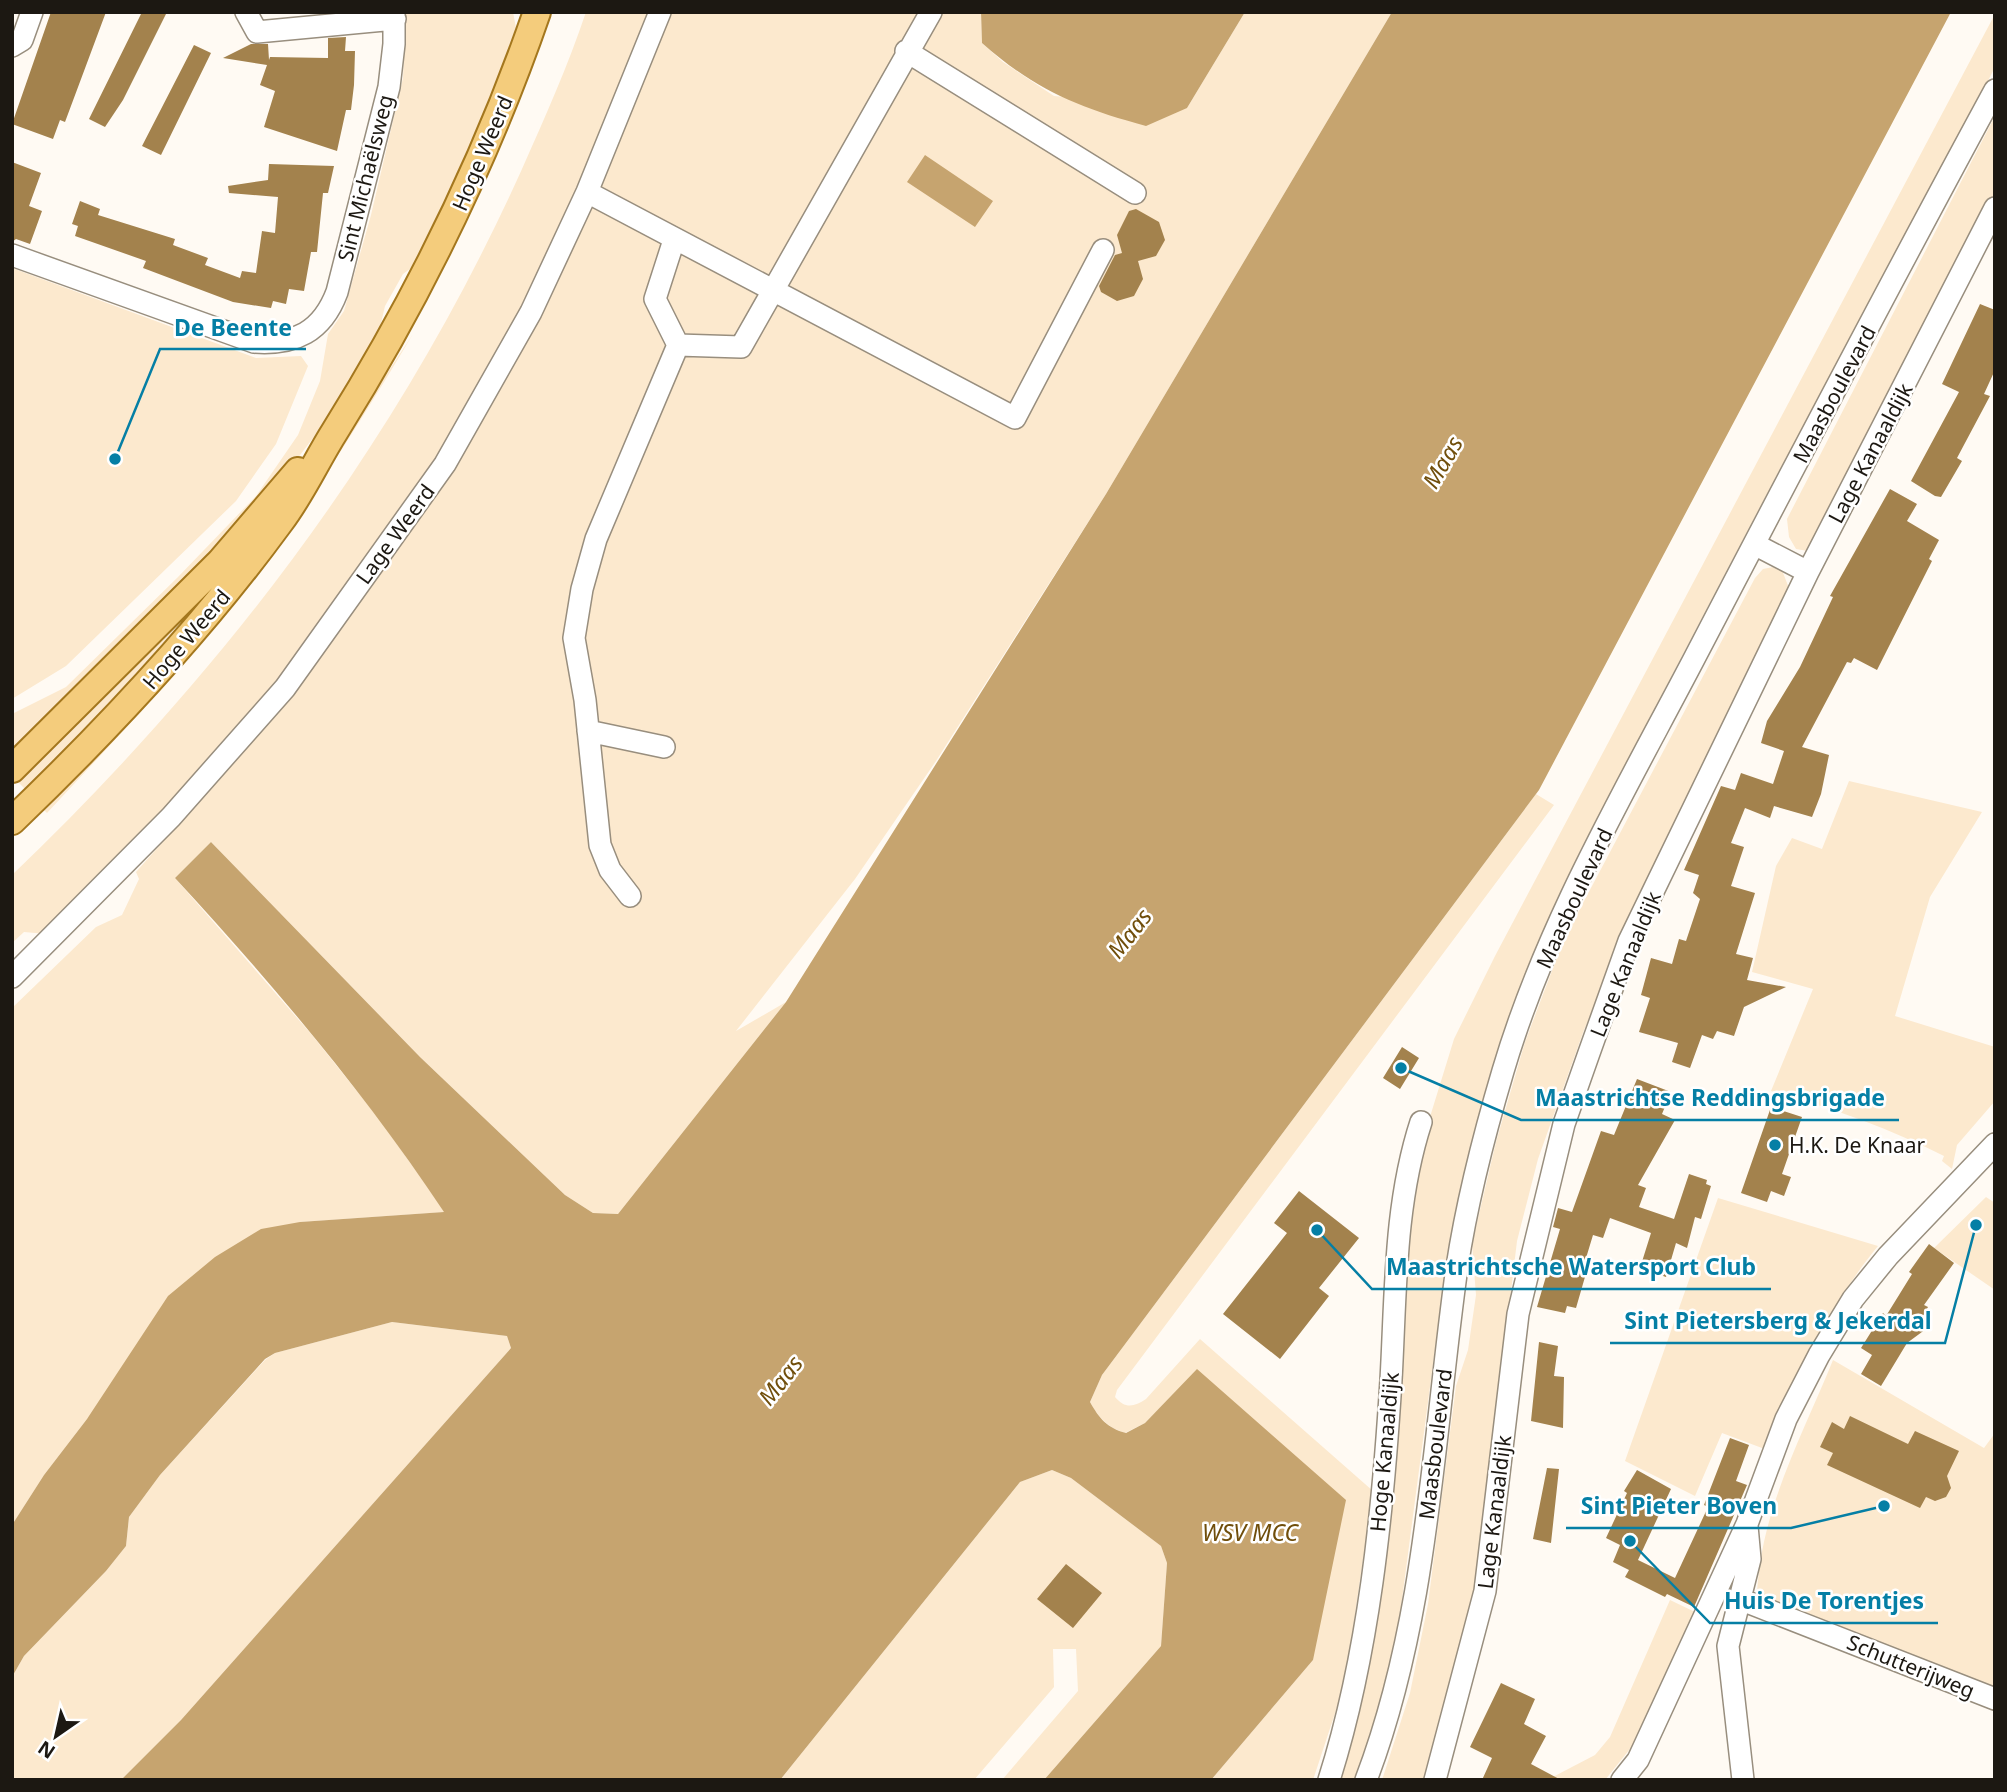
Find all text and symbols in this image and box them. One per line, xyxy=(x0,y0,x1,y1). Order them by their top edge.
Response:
street label: Hoge Weerd xyxy=(445,91,519,215)
street label: Sint Michaëlsweg xyxy=(331,92,399,264)
callout: De Beente xyxy=(160,305,306,349)
text: De Beente xyxy=(174,311,292,343)
street label: Maasboulevard xyxy=(1786,320,1882,468)
street label: Lage Kanaaldijk xyxy=(1821,377,1919,528)
water label: Maas xyxy=(1414,430,1470,494)
street label: Lage Weerd xyxy=(349,478,441,590)
street label: Hoge Weerd xyxy=(136,583,236,695)
street label: Maasboulevard xyxy=(1529,823,1619,973)
street label: Lage Kanaaldijk xyxy=(1583,886,1667,1041)
water label: Maas xyxy=(1099,901,1159,965)
callout: Maastrichtse Reddingsbrigade xyxy=(1521,1076,1899,1120)
text: Maastrichtse Reddingsbrigade xyxy=(1535,1081,1885,1113)
place label: H.K. De Knaar xyxy=(1789,1131,1925,1159)
marker: H.K. De Knaar xyxy=(1767,1137,1783,1153)
callout: Maastrichtsche Watersport Club xyxy=(1372,1245,1771,1289)
text: Maastrichtsche Watersport Club xyxy=(1386,1250,1756,1282)
callout: Sint Pietersberg & Jekerdal xyxy=(1610,1299,1945,1343)
text: Sint Pietersberg & Jekerdal xyxy=(1624,1304,1932,1336)
water label: Maas xyxy=(750,1348,810,1412)
street label: Maasboulevard xyxy=(1412,1367,1458,1521)
street label: Hoge Kanaaldijk xyxy=(1363,1370,1405,1533)
street label: Lage Kanaaldijk xyxy=(1471,1433,1517,1590)
callout: Sint Pieter Boven xyxy=(1566,1484,1791,1528)
text: Sint Pieter Boven xyxy=(1581,1489,1777,1521)
water label: WSV MCC xyxy=(1202,1516,1299,1548)
callout: Huis De Torentjes xyxy=(1710,1579,1938,1623)
text: Huis De Torentjes xyxy=(1724,1584,1924,1616)
street label: Schutterijweg xyxy=(1843,1628,1979,1704)
north arrow xyxy=(21,1701,91,1771)
text: N xyxy=(33,1735,60,1765)

